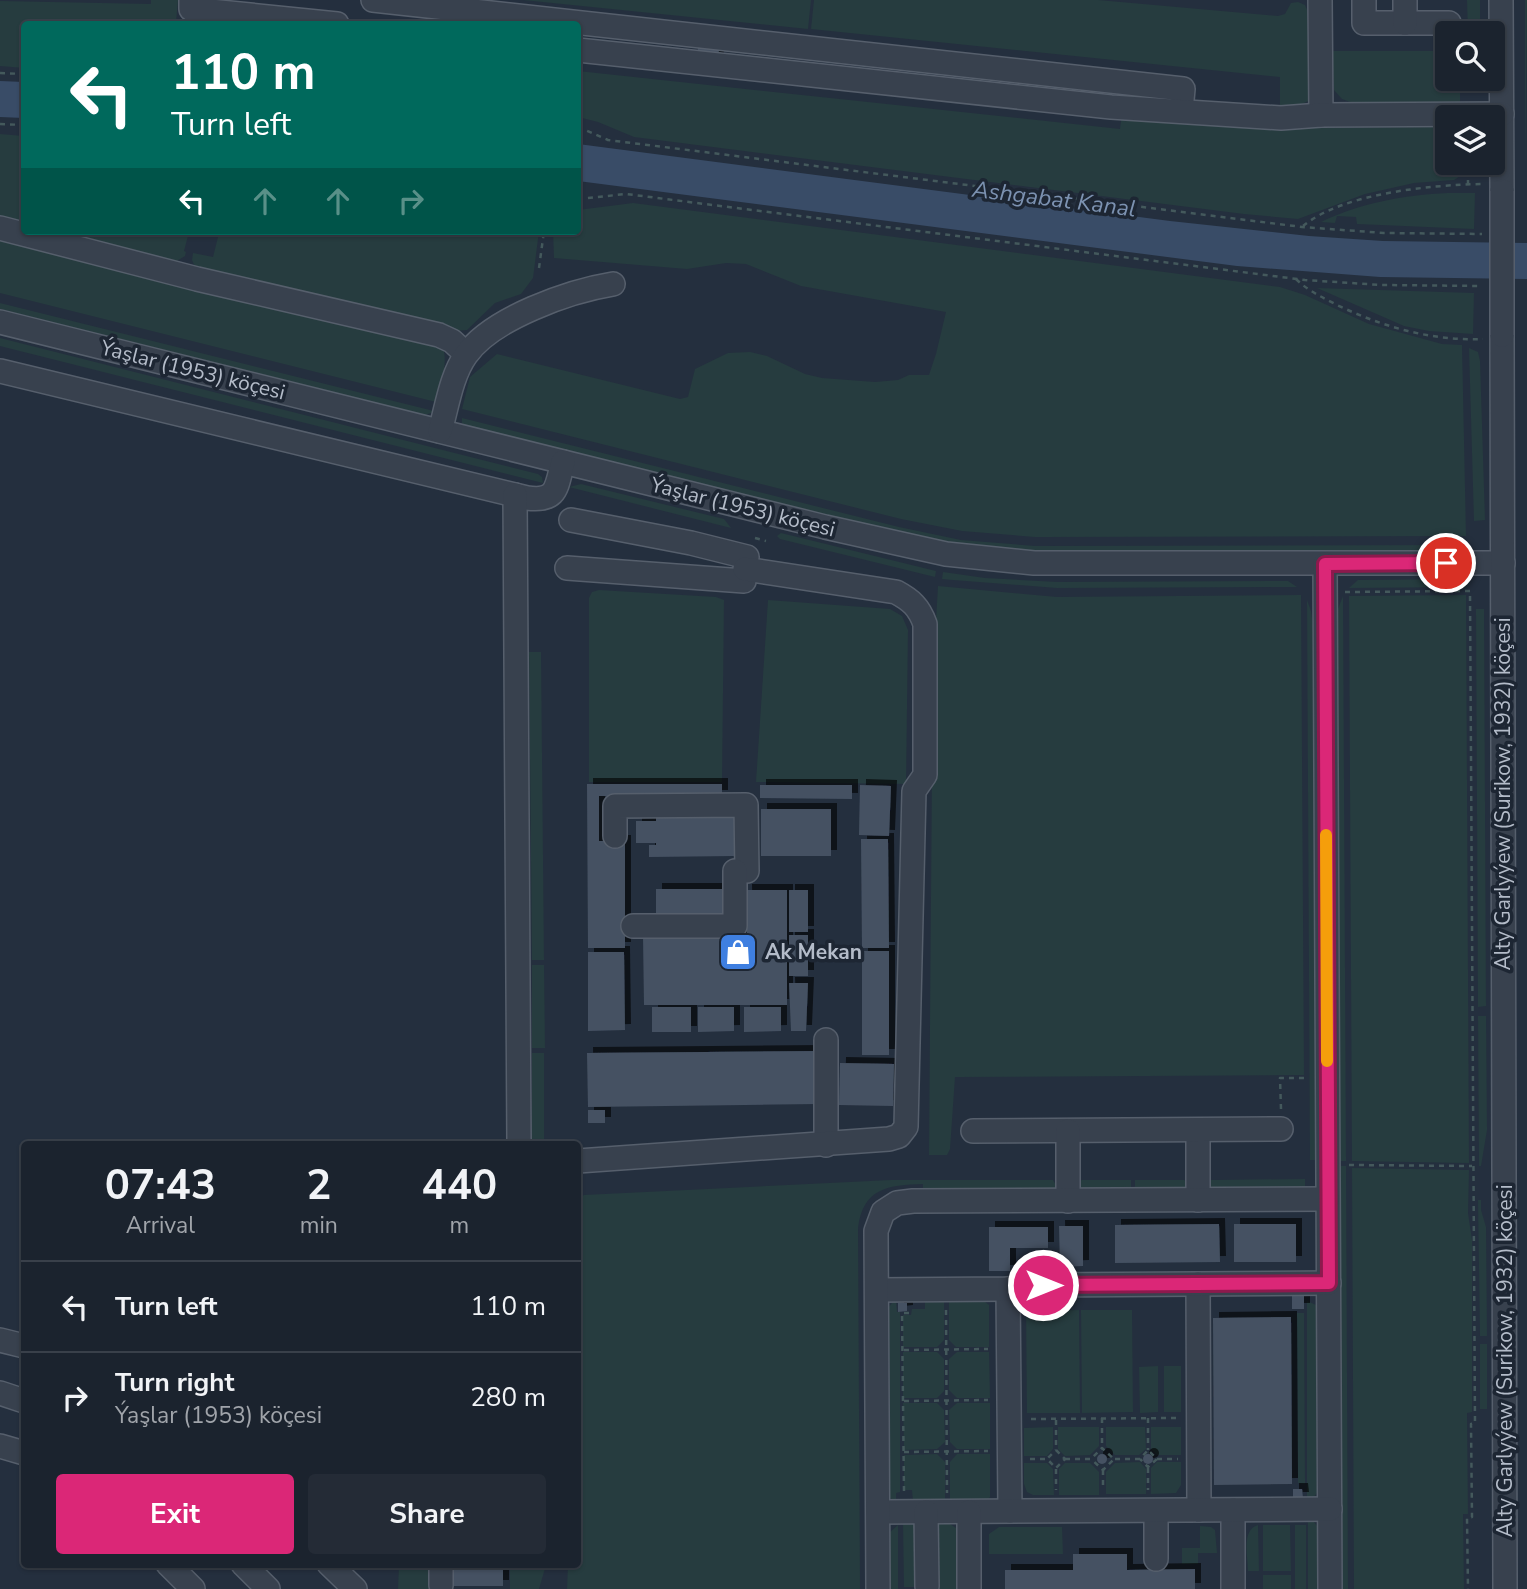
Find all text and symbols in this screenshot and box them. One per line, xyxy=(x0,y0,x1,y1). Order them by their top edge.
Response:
map controls xyxy=(1435,21,1505,175)
button: search xyxy=(1435,21,1505,91)
text: 110 m xyxy=(171,39,315,106)
icon: left xyxy=(56,49,147,140)
text: Turn left xyxy=(171,103,291,146)
button: layers xyxy=(1435,105,1505,175)
water label: Ashgabat Kanal xyxy=(969,173,1138,224)
icon: left xyxy=(173,182,211,220)
icon: ahead xyxy=(246,182,284,220)
icon: ahead xyxy=(319,182,357,220)
icon: right xyxy=(392,182,430,220)
street label: Ýaşlar (1953) köçesi xyxy=(97,333,288,406)
street label: Ýaşlar (1953) köçesi xyxy=(647,470,838,543)
pin xyxy=(1416,533,1476,593)
icon: arrive xyxy=(1427,544,1465,582)
street label: Alty Garlyýew (Surikow, 1932) köçesi xyxy=(1489,617,1517,971)
shop icon: Ak Mekan xyxy=(717,931,759,973)
place label: Ak Mekan xyxy=(765,938,862,966)
text: 07:43 xyxy=(105,1157,216,1214)
text: 2 xyxy=(306,1157,331,1214)
text: 440 xyxy=(422,1157,497,1214)
street label: Alty Garlyýew (Surikow, 1932) köçesi xyxy=(1491,1184,1519,1538)
text: Arrival xyxy=(126,1210,195,1241)
text: min xyxy=(300,1210,338,1241)
text: m xyxy=(450,1210,469,1241)
position arrow xyxy=(1006,1248,1080,1322)
icon: left xyxy=(56,1288,94,1326)
text: Turn left xyxy=(115,1289,218,1324)
text: 110 m xyxy=(470,1289,546,1324)
text: Turn right xyxy=(115,1365,234,1400)
icon: right xyxy=(56,1379,94,1417)
text: 280 m xyxy=(470,1380,546,1415)
text: Ýaşlar (1953) köçesi xyxy=(115,1400,322,1431)
button: Exit xyxy=(56,1474,294,1554)
button: Share xyxy=(308,1474,546,1554)

